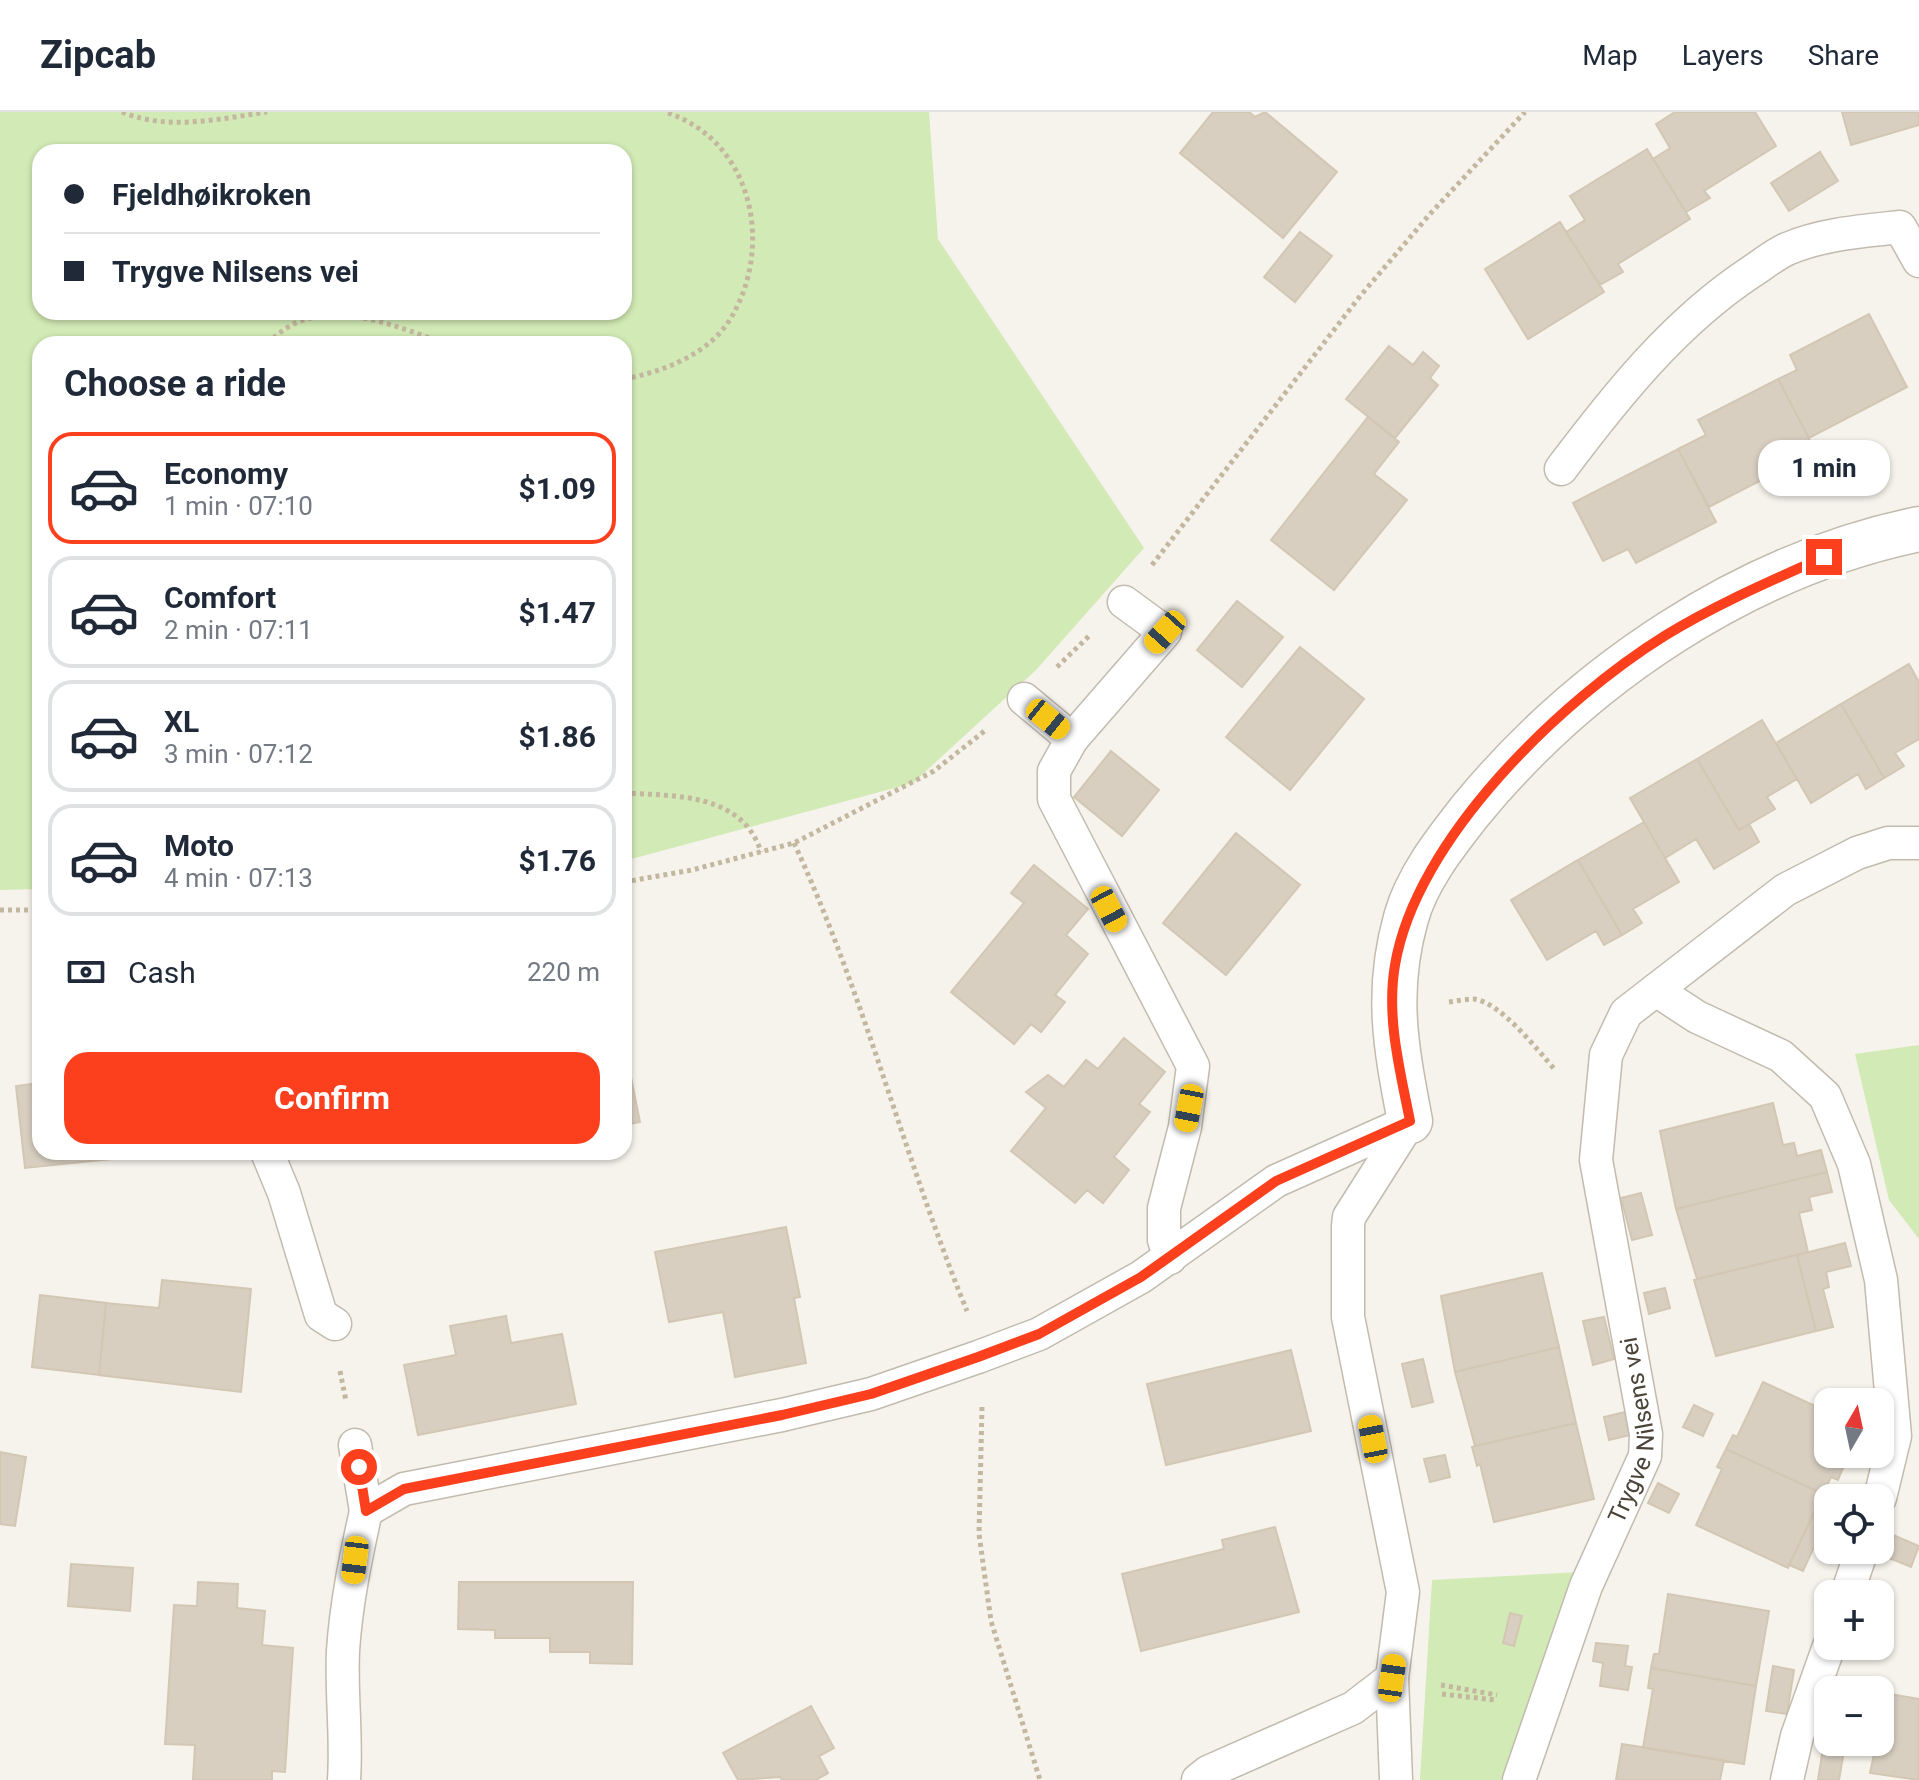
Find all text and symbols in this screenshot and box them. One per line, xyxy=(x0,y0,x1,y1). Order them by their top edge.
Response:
text: Zipcab xyxy=(40,33,156,77)
text: Map xyxy=(1582,39,1638,72)
text: Layers xyxy=(1682,39,1764,72)
text: Share xyxy=(1808,39,1879,72)
text: Fjeldhøikroken xyxy=(112,177,311,212)
text: Trygve Nilsens vei xyxy=(112,254,359,289)
text: Choose a ride xyxy=(64,363,286,405)
callout: 1 min xyxy=(1758,441,1890,497)
icon: car xyxy=(68,452,140,524)
text: 1 min xyxy=(1791,453,1857,483)
text: Economy xyxy=(164,456,288,491)
text: $1.09 xyxy=(518,471,596,506)
text: 1 min · 07:10 xyxy=(164,491,313,521)
route end xyxy=(1806,539,1842,575)
icon: car xyxy=(68,576,140,648)
text: Comfort xyxy=(164,580,276,615)
text: $1.47 xyxy=(518,595,596,630)
car xyxy=(1140,606,1190,658)
text: 2 min · 07:11 xyxy=(164,615,313,645)
car xyxy=(1022,695,1074,743)
icon: car xyxy=(68,700,140,772)
text: XL xyxy=(164,704,199,739)
text: $1.86 xyxy=(518,719,596,754)
text: 3 min · 07:12 xyxy=(164,739,313,769)
icon: car xyxy=(68,824,140,896)
text: Moto xyxy=(164,828,234,863)
text: $1.76 xyxy=(518,843,596,878)
text: 4 min · 07:13 xyxy=(164,863,313,893)
car xyxy=(1087,882,1131,936)
icon: cash xyxy=(64,950,108,994)
text: Cash xyxy=(128,955,196,990)
text: 220 m xyxy=(527,957,600,987)
button: Confirm xyxy=(64,1052,600,1144)
car xyxy=(1173,1082,1205,1134)
street label: Trygve Nilsens vei xyxy=(1602,1335,1660,1527)
north arrow xyxy=(1814,1388,1894,1468)
map controls xyxy=(1814,1388,1894,1756)
car xyxy=(1357,1413,1389,1465)
route start xyxy=(341,1449,377,1485)
button: locate xyxy=(1814,1484,1894,1564)
car xyxy=(340,1535,370,1585)
button: + xyxy=(1814,1580,1894,1660)
car xyxy=(1377,1653,1407,1703)
button: − xyxy=(1814,1676,1894,1756)

